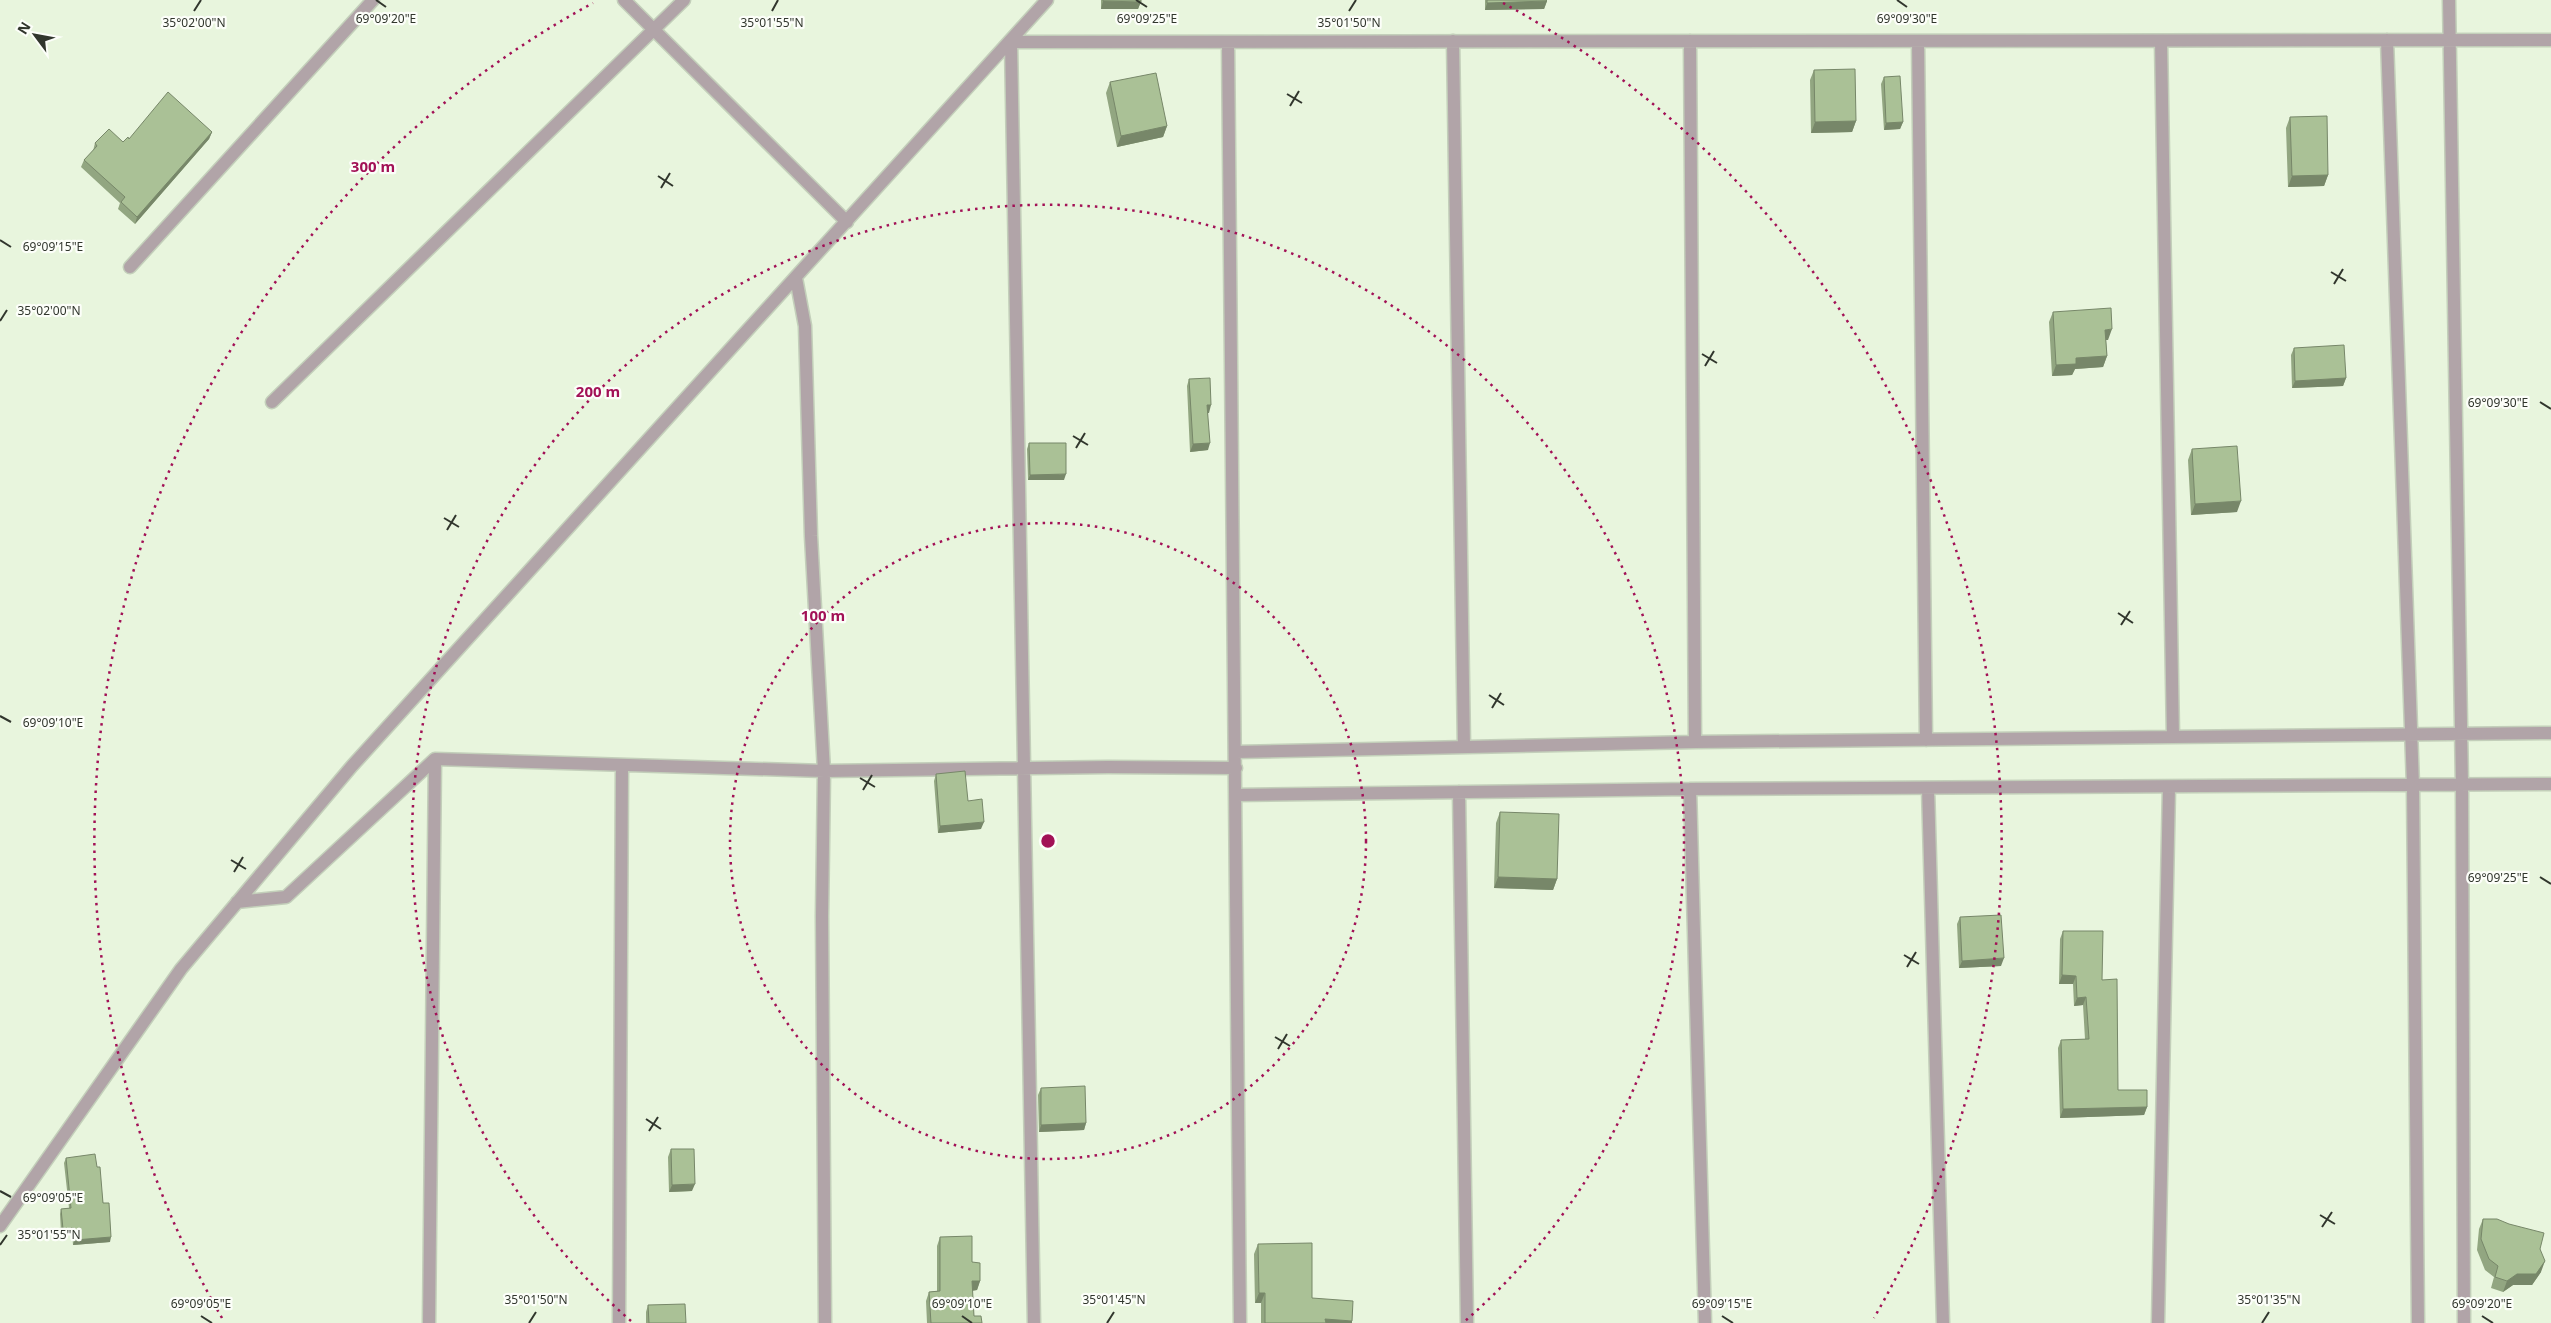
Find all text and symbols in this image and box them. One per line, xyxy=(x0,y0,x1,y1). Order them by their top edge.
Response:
north arrow xyxy=(10,10,60,60)
text: 69°09'20"E xyxy=(356,10,416,27)
text: 69°09'25"E xyxy=(1117,10,1177,27)
text: 69°09'30"E xyxy=(1877,10,1937,27)
text: 35°02'00"N xyxy=(162,14,226,31)
text: 35°01'55"N xyxy=(740,14,804,31)
text: 35°01'50"N xyxy=(1317,14,1381,31)
text: N xyxy=(12,18,35,38)
text: 300 m xyxy=(351,156,395,176)
text: 69°09'15"E xyxy=(23,238,83,255)
text: 35°02'00"N xyxy=(17,302,81,319)
text: 200 m xyxy=(576,381,620,401)
text: 69°09'30"E xyxy=(2468,394,2528,411)
text: 100 m xyxy=(801,605,845,625)
text: 69°09'10"E xyxy=(23,714,83,731)
centre of rings xyxy=(1039,832,1057,850)
text: 69°09'25"E xyxy=(2468,869,2528,886)
text: 69°09'05"E xyxy=(23,1189,83,1206)
text: 35°01'55"N xyxy=(17,1226,81,1243)
text: 35°01'50"N xyxy=(504,1291,568,1308)
text: 35°01'45"N xyxy=(1082,1291,1146,1308)
text: 35°01'35"N xyxy=(2237,1291,2301,1308)
text: 69°09'05"E xyxy=(171,1295,231,1312)
text: 69°09'10"E xyxy=(932,1295,992,1312)
text: 69°09'15"E xyxy=(1692,1295,1752,1312)
text: 69°09'20"E xyxy=(2452,1295,2512,1312)

